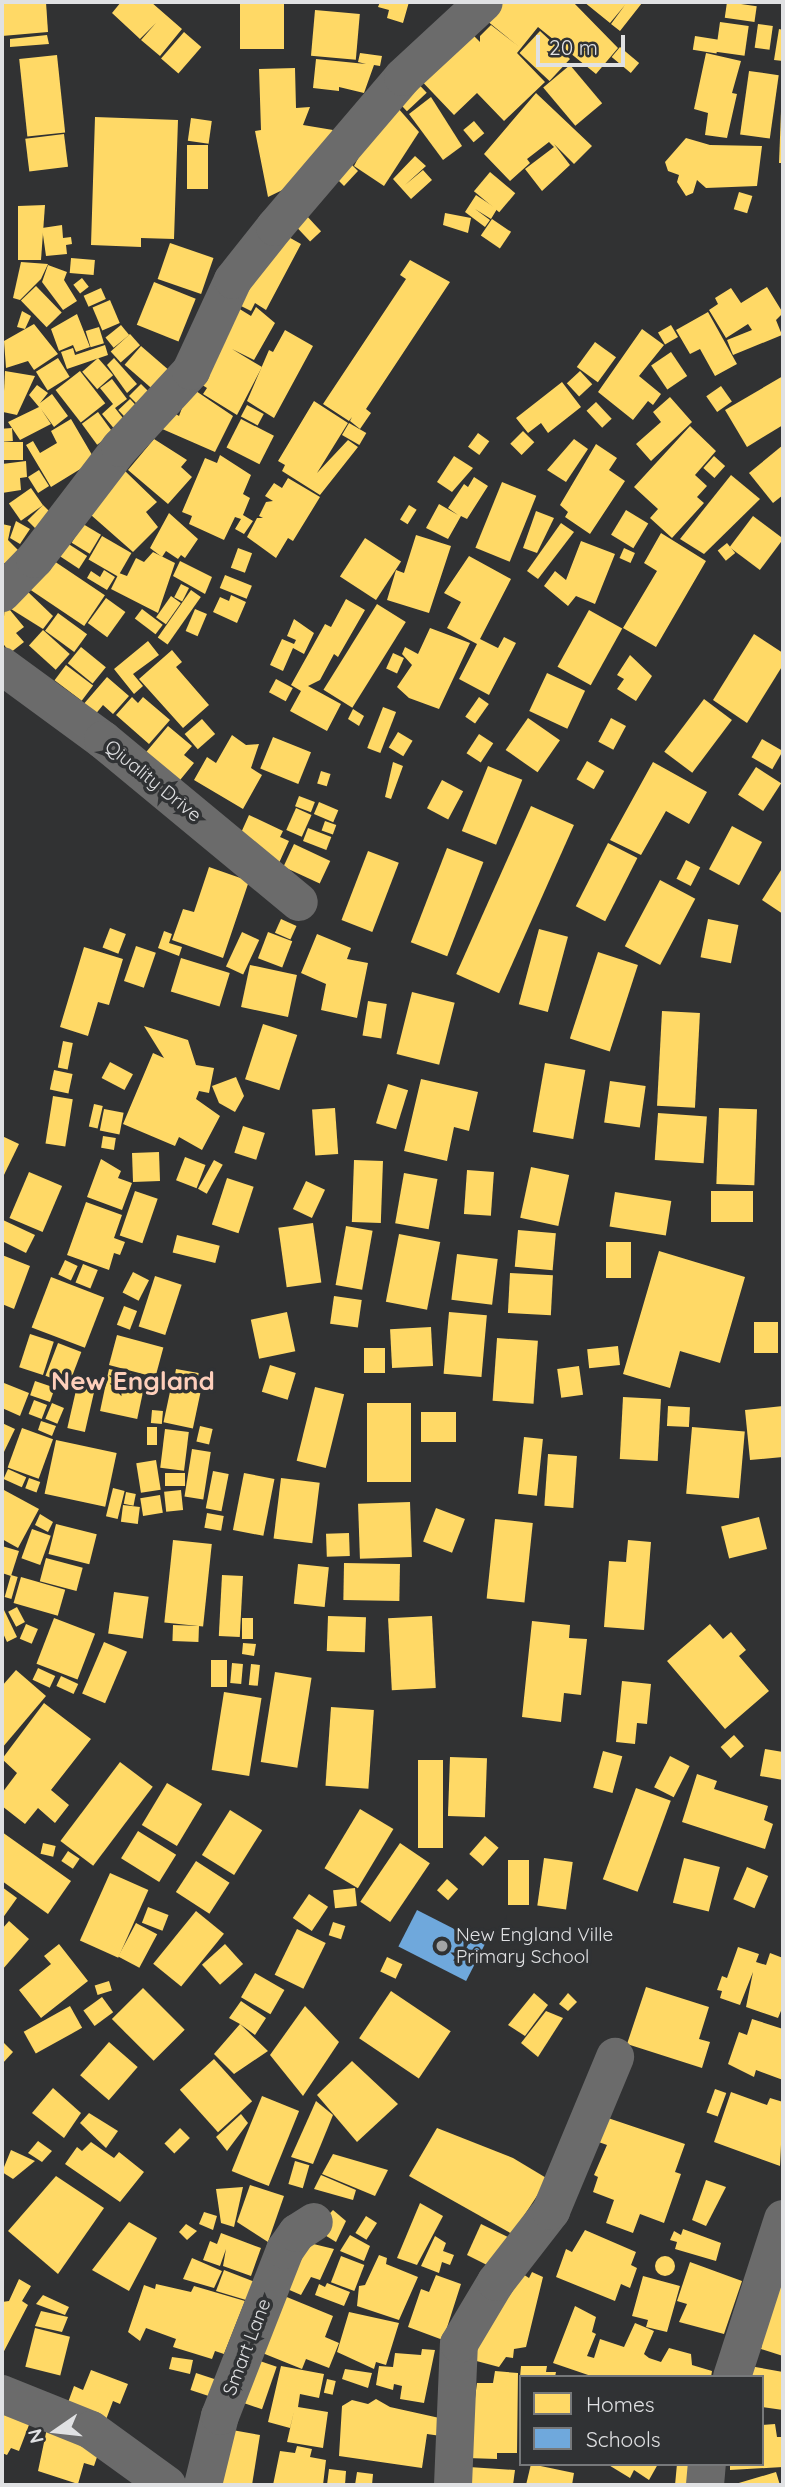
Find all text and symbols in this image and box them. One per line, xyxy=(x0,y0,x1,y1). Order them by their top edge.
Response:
scale bar xyxy=(540,21,629,65)
text: 20 m xyxy=(549,34,598,60)
street label: Qiuality Drive xyxy=(100,735,206,827)
district label: New England xyxy=(51,1365,215,1397)
place label: New England Ville Primary School xyxy=(456,1924,613,1968)
marker: New England Ville Primary School xyxy=(434,1938,450,1954)
street label: Smart Lane xyxy=(218,2295,276,2399)
legend xyxy=(519,2375,764,2466)
text: Homes xyxy=(586,2391,655,2417)
north arrow xyxy=(21,2396,91,2466)
text: N xyxy=(22,2426,49,2446)
text: Schools xyxy=(586,2426,661,2452)

